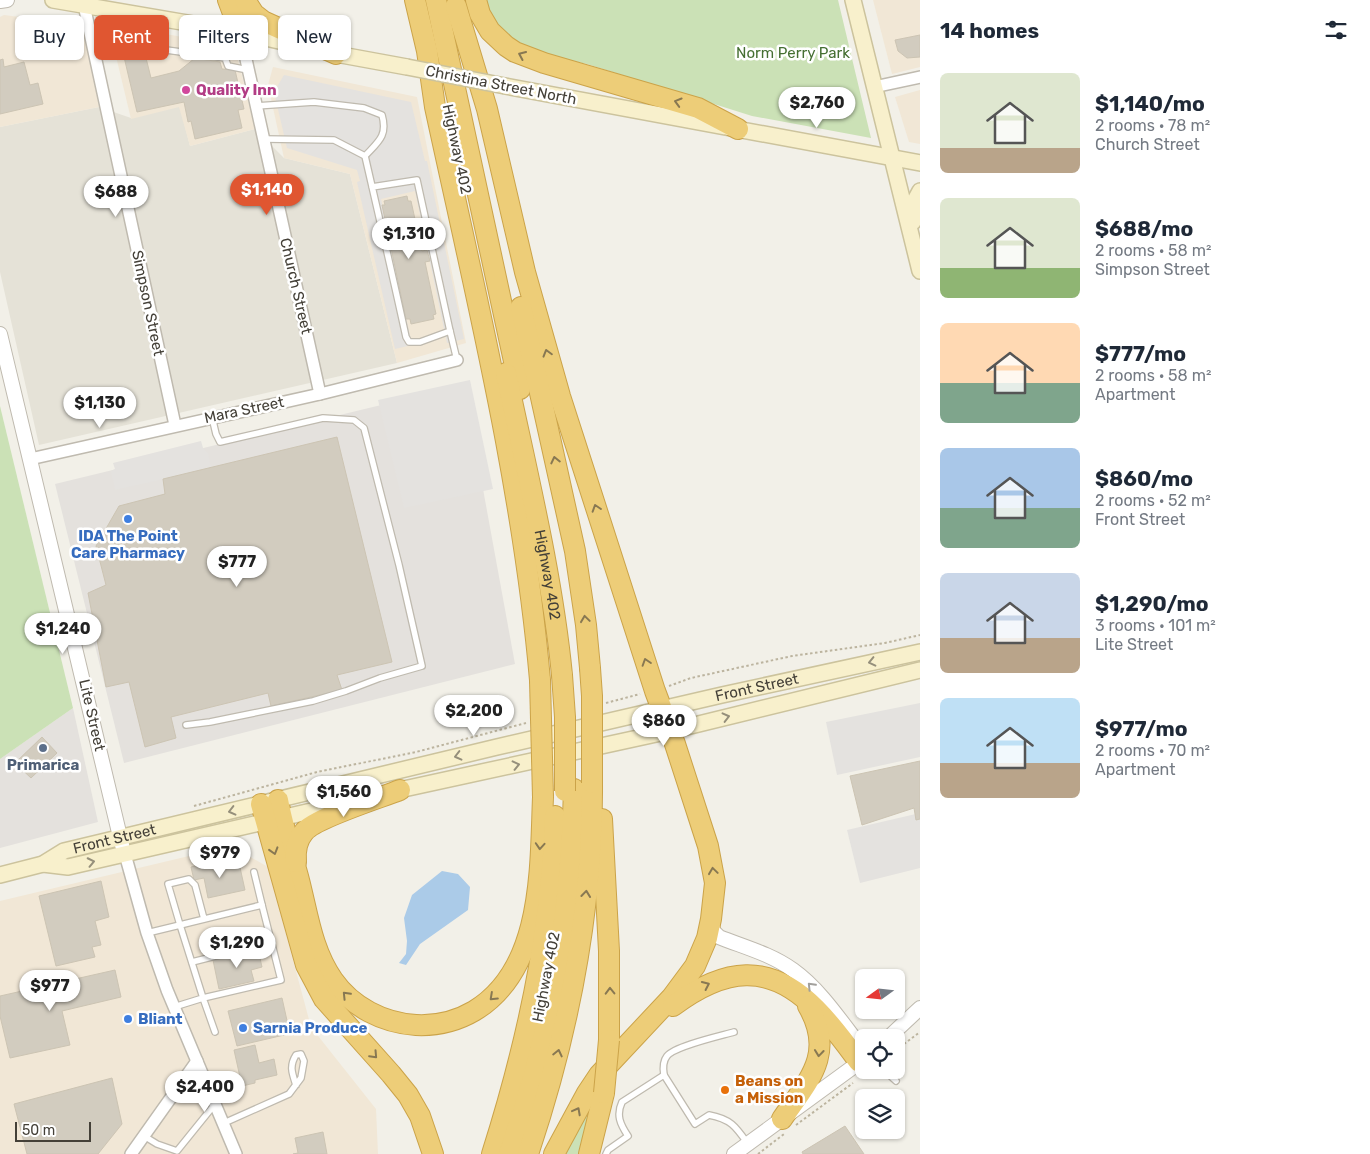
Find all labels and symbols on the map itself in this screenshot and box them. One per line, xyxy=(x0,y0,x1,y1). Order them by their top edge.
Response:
park label: Norm Perry Park xyxy=(736,44,850,62)
one-way arrow xyxy=(518,50,527,61)
street label: Christina Street North xyxy=(424,62,578,108)
place label: Quality Inn xyxy=(196,81,277,99)
marker: Quality Inn xyxy=(180,84,192,96)
pin: $2,760 xyxy=(776,86,858,129)
one-way arrow xyxy=(674,98,682,108)
street label: Highway 402 xyxy=(439,102,475,196)
pin: $1,140 xyxy=(226,174,308,216)
pin: $688 xyxy=(86,176,146,218)
pin: $1,310 xyxy=(368,218,450,260)
street label: Church Street xyxy=(276,236,316,336)
street label: Simpson Street xyxy=(128,248,168,358)
one-way arrow xyxy=(543,349,553,357)
pin: $1,130 xyxy=(59,386,141,429)
street label: Mara Street xyxy=(202,393,286,427)
one-way arrow xyxy=(550,455,561,464)
one-way arrow xyxy=(592,504,602,512)
marker: IDA The Point Care Pharmacy xyxy=(122,513,134,525)
place label: IDA The Point Care Pharmacy xyxy=(71,527,185,562)
street label: Highway 402 xyxy=(531,528,564,621)
pin: $777 xyxy=(207,546,267,588)
pin: $1,240 xyxy=(22,612,104,655)
one-way arrow xyxy=(581,615,591,624)
one-way arrow xyxy=(868,656,877,667)
one-way arrow xyxy=(642,659,652,667)
street label: Front Street xyxy=(713,670,800,705)
street label: Lite Street xyxy=(75,677,109,753)
pin: $2,200 xyxy=(433,694,515,737)
pin: $860 xyxy=(634,704,694,747)
one-way arrow xyxy=(722,712,731,723)
marker: Primarica xyxy=(37,742,49,754)
one-way arrow xyxy=(453,750,462,761)
place label: Primarica xyxy=(7,756,79,774)
one-way arrow xyxy=(512,760,521,771)
pin: $1,560 xyxy=(303,776,385,818)
one-way arrow xyxy=(228,805,237,816)
street label: Front Street xyxy=(71,820,158,858)
pin: $979 xyxy=(190,836,250,879)
one-way arrow xyxy=(535,842,546,850)
one-way arrow xyxy=(269,846,279,854)
one-way arrow xyxy=(87,858,96,868)
one-way arrow xyxy=(709,867,719,875)
one-way arrow xyxy=(580,889,591,897)
pin: $1,290 xyxy=(196,926,278,969)
street label: Highway 402 xyxy=(528,930,564,1024)
north arrow xyxy=(855,969,905,1019)
pin: $977 xyxy=(20,970,80,1012)
one-way arrow xyxy=(701,981,710,991)
one-way arrow xyxy=(808,983,817,992)
one-way arrow xyxy=(605,987,615,994)
one-way arrow xyxy=(343,991,352,1000)
one-way arrow xyxy=(489,991,498,1000)
place label: Bliant xyxy=(138,1010,183,1028)
marker: Bliant xyxy=(122,1013,134,1025)
place label: Sarnia Produce xyxy=(253,1019,368,1037)
marker: Sarnia Produce xyxy=(237,1022,249,1034)
one-way arrow xyxy=(552,1049,563,1058)
one-way arrow xyxy=(368,1050,377,1059)
one-way arrow xyxy=(813,1050,824,1058)
pin: $2,400 xyxy=(164,1070,246,1113)
place label: Beans on a Mission xyxy=(735,1072,803,1107)
marker: Beans on a Mission xyxy=(719,1084,731,1096)
one-way arrow xyxy=(571,1107,581,1116)
scale bar xyxy=(15,1119,91,1142)

